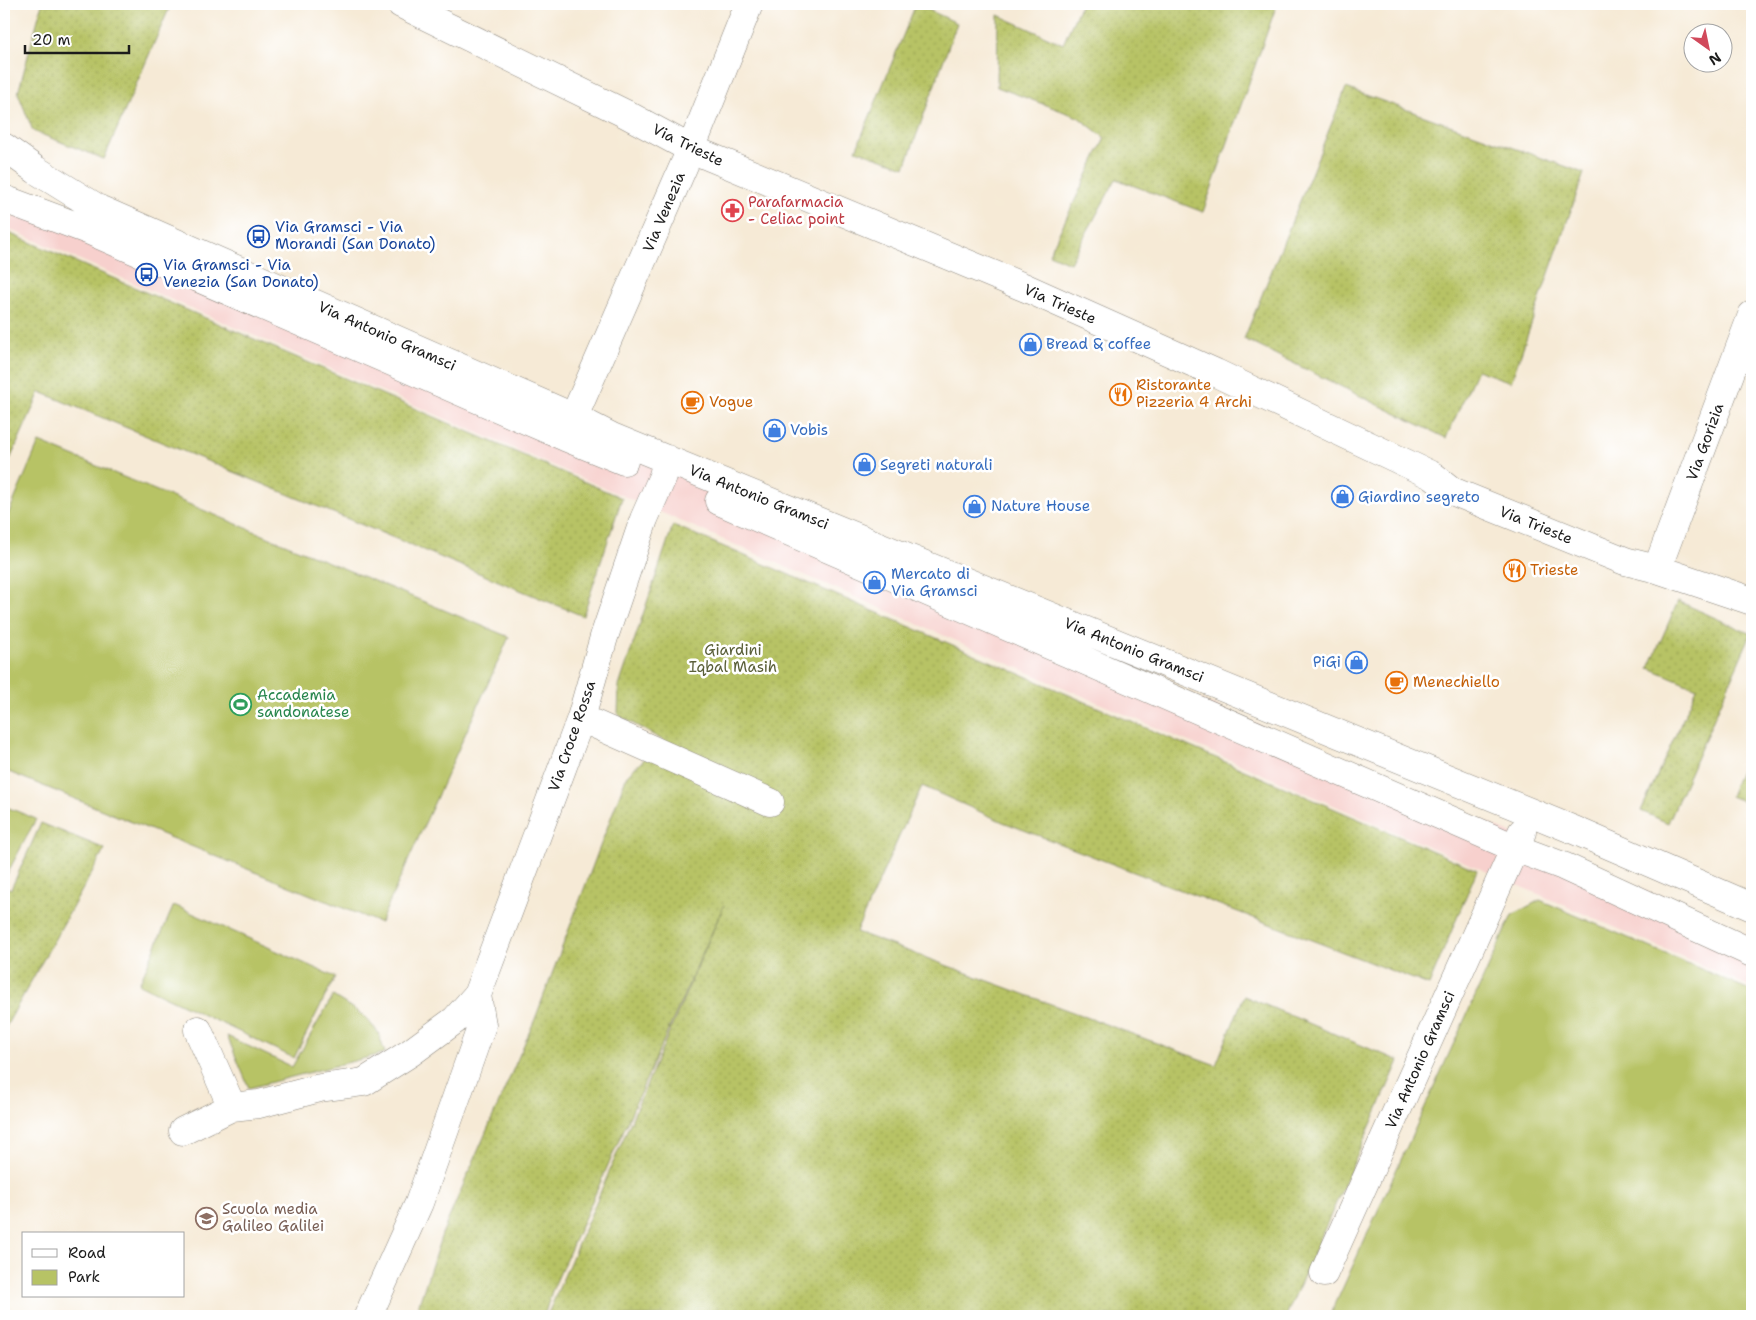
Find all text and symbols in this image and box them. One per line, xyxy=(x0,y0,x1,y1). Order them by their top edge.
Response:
scale bar xyxy=(25,22,129,54)
north arrow xyxy=(1684,22,1734,72)
text: 20 m xyxy=(32,30,71,50)
text: N xyxy=(1706,48,1725,69)
street label: Via Trieste xyxy=(649,119,727,171)
street label: Via Venezia xyxy=(638,168,690,255)
place label: Parafarmacia - Celiac point xyxy=(748,192,845,229)
pharmacy icon: Parafarmacia - Celiac point xyxy=(720,199,744,223)
place label: Via Gramsci - Via Morandi (San Donato) xyxy=(275,217,435,254)
bus stop icon: Via Gramsci - Via Morandi (San Donato) xyxy=(247,224,271,248)
place label: Via Gramsci - Via Venezia (San Donato) xyxy=(163,255,319,292)
bus stop icon: Via Gramsci - Via Venezia (San Donato) xyxy=(135,262,159,286)
street label: Via Trieste xyxy=(1021,279,1099,329)
street label: Via Antonio Gramsci xyxy=(315,297,459,375)
shop icon: Bread & coffee xyxy=(1018,332,1042,356)
place label: Bread & coffee xyxy=(1046,334,1151,354)
place label: Ristorante Pizzeria 4 Archi xyxy=(1136,375,1252,412)
restaurant icon: Ristorante Pizzeria 4 Archi xyxy=(1108,382,1132,406)
cafe icon: Vogue xyxy=(681,390,705,414)
place label: Vogue xyxy=(709,392,753,412)
street label: Via Gorizia xyxy=(1682,400,1729,484)
shop icon: Vobis xyxy=(762,418,786,442)
place label: Vobis xyxy=(790,420,828,440)
shop icon: Segreti naturali xyxy=(852,453,876,477)
place label: Segreti naturali xyxy=(880,455,993,475)
street label: Via Antonio Gramsci xyxy=(686,460,832,534)
shop icon: Giardino segreto xyxy=(1330,485,1354,509)
place label: Giardino segreto xyxy=(1358,487,1480,507)
shop icon: Nature House xyxy=(963,494,987,518)
place label: Nature House xyxy=(991,496,1090,516)
street label: Via Trieste xyxy=(1496,501,1576,549)
restaurant icon: Trieste xyxy=(1502,558,1526,582)
place label: Trieste xyxy=(1530,560,1579,580)
place label: Mercato di Via Gramsci xyxy=(891,564,978,601)
shop icon: Mercato di Via Gramsci xyxy=(863,571,887,595)
street label: Via Antonio Gramsci xyxy=(1061,613,1207,687)
park label: Giardini Iqbal Masih xyxy=(689,640,777,677)
shop icon: PiGi xyxy=(1345,650,1369,674)
place label: PiGi xyxy=(1313,652,1341,672)
cafe icon: Menechiello xyxy=(1385,670,1409,694)
place label: Menechiello xyxy=(1413,672,1500,692)
street label: Via Croce Rossa xyxy=(544,677,601,794)
place label: Accademia sandonatese xyxy=(257,685,349,722)
sports icon: Accademia sandonatese xyxy=(229,692,253,716)
street label: Via Antonio Gramsci xyxy=(1381,988,1459,1132)
place label: Scuola media Galileo Galilei xyxy=(222,1199,324,1236)
school or university icon: Scuola media Galileo Galilei xyxy=(194,1206,218,1230)
legend xyxy=(22,1232,185,1298)
text: Road xyxy=(68,1243,106,1263)
text: Park xyxy=(68,1267,100,1287)

